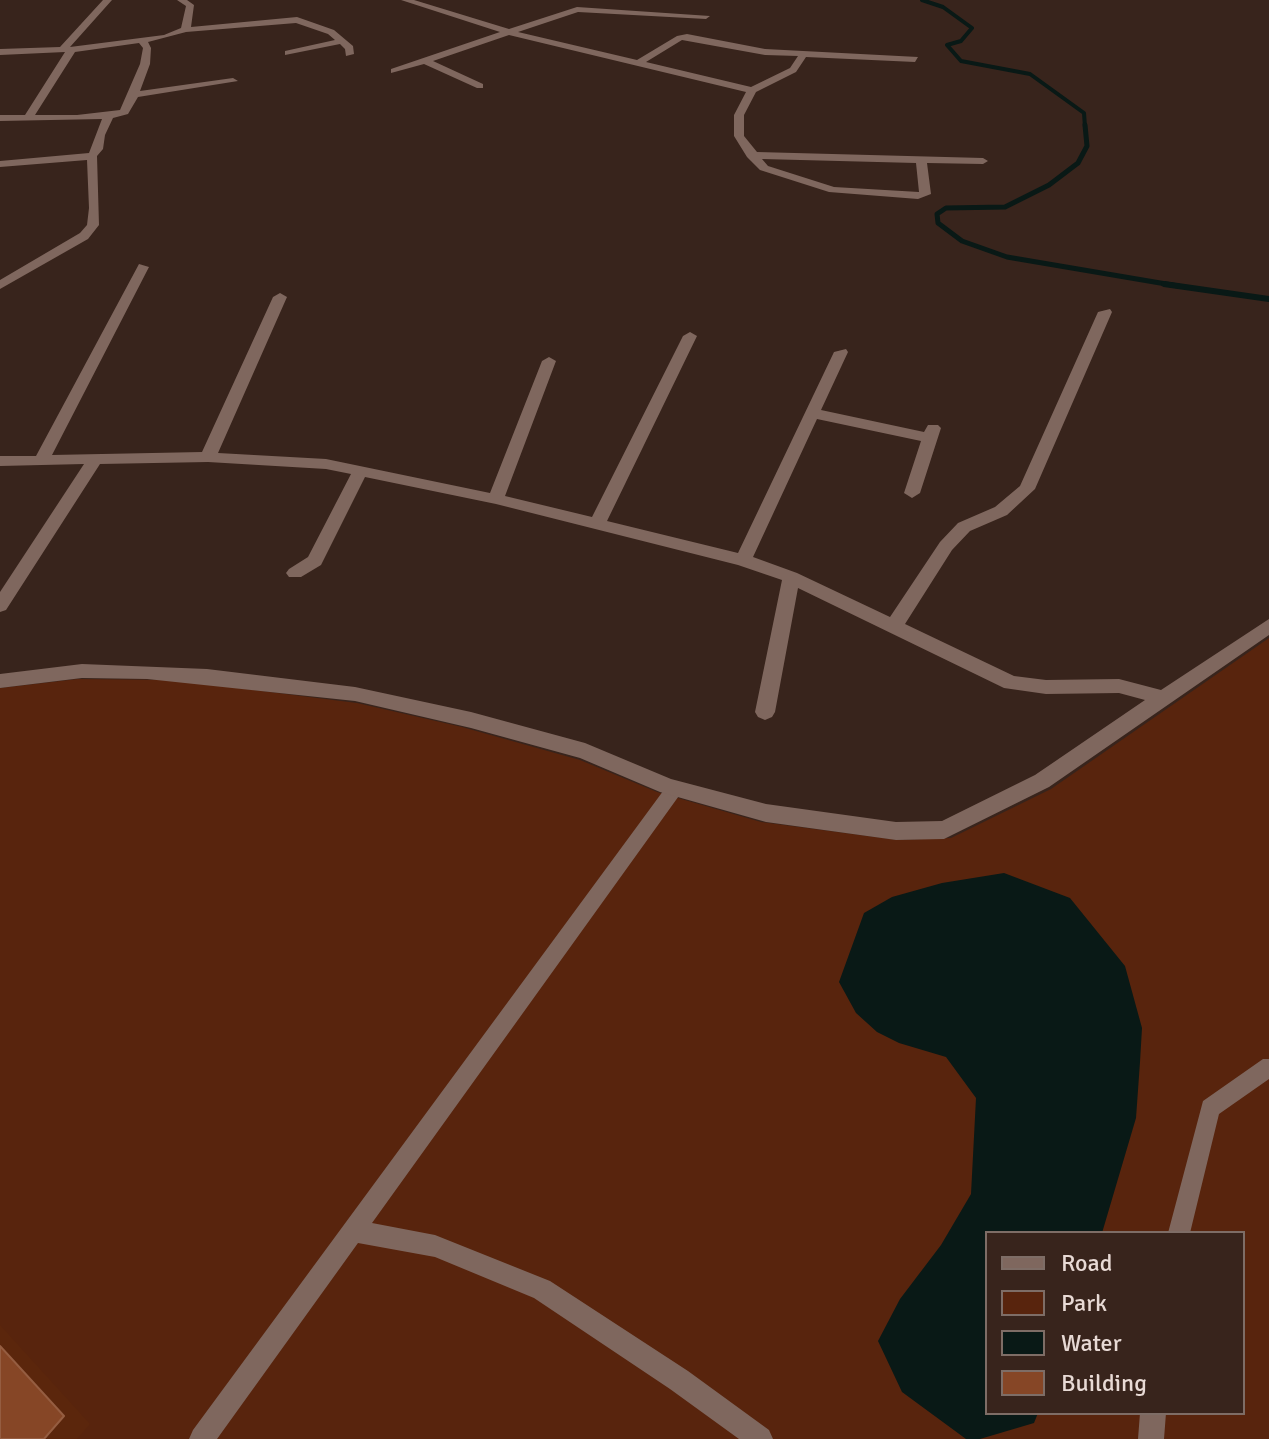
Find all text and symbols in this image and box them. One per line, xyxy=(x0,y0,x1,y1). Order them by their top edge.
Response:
legend xyxy=(985,1231,1245,1415)
text: Road xyxy=(1061,1248,1112,1278)
text: Park xyxy=(1061,1288,1107,1318)
text: Water xyxy=(1061,1328,1121,1358)
text: Building xyxy=(1061,1368,1147,1398)

